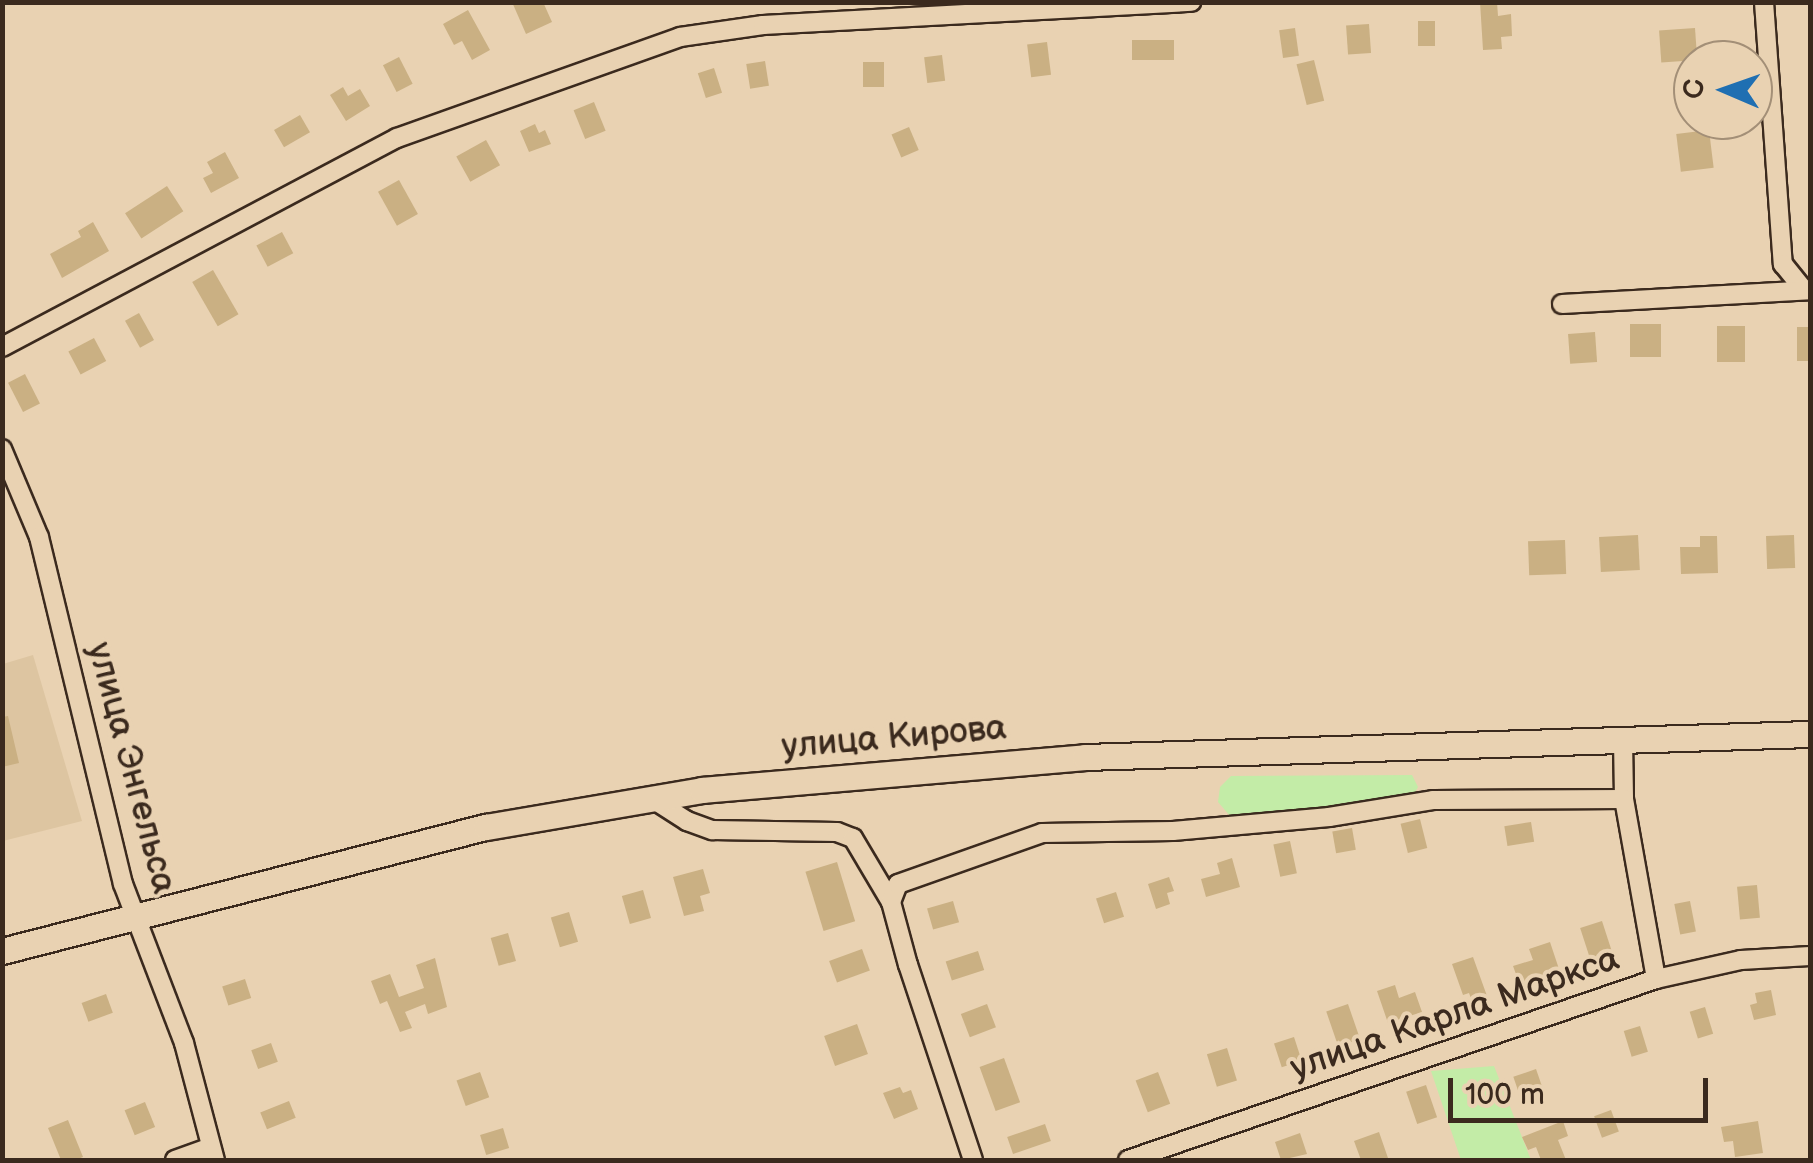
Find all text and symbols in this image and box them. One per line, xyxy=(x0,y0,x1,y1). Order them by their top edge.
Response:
north arrow xyxy=(1673,40,1773,140)
text: С xyxy=(1678,79,1711,99)
street label: улица Энгельса xyxy=(77,638,185,898)
street label: улица Кирова xyxy=(780,707,1008,769)
street label: улица Карла Маркса xyxy=(1285,938,1625,1090)
scale bar xyxy=(1453,1058,1713,1120)
text: 100 m xyxy=(1465,1077,1545,1113)

